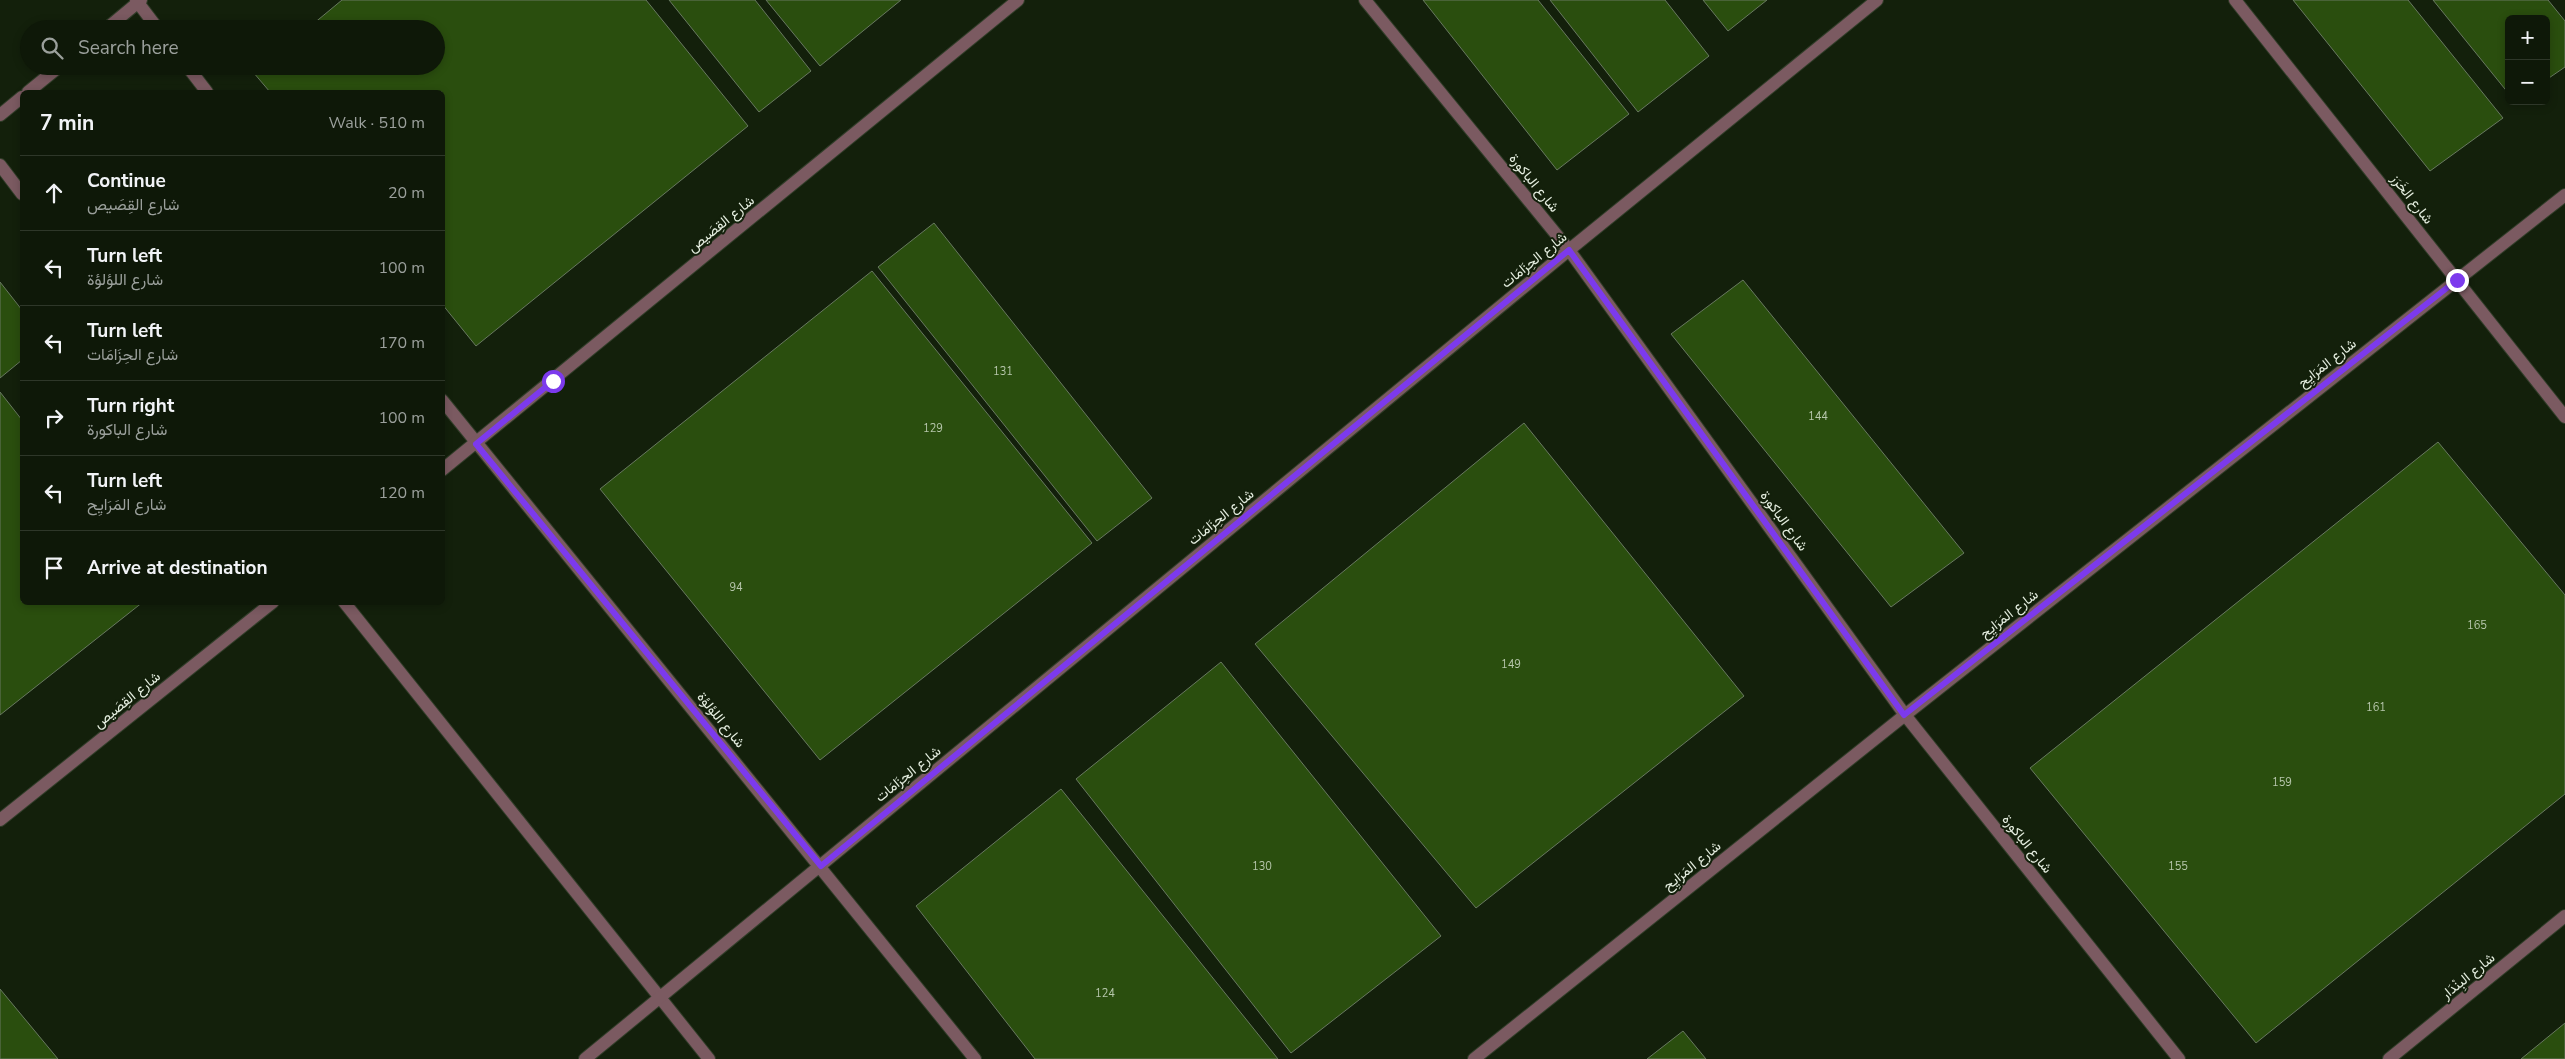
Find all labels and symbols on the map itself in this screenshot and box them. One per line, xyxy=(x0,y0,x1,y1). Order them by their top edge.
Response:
street label: شارع الباكورة xyxy=(1504,150,1563,217)
street label: شارع الخَرَز xyxy=(2385,169,2438,229)
street label: شارع القِصَيص xyxy=(684,191,759,258)
street label: شارع الحِزَامَات xyxy=(1497,228,1572,293)
route end xyxy=(2446,269,2469,292)
street label: شارع المَرَايِح xyxy=(2294,334,2361,393)
house number: 131 xyxy=(993,364,1013,379)
route start xyxy=(542,370,565,393)
house number: 144 xyxy=(1808,409,1828,424)
house number: 129 xyxy=(923,421,943,436)
street label: شارع الحِزَامَات xyxy=(1184,485,1259,550)
street label: شارع الباكورة xyxy=(1755,487,1812,556)
house number: 94 xyxy=(729,580,743,595)
street label: شارع المَرَايِح xyxy=(1976,585,2043,644)
house number: 165 xyxy=(2467,618,2487,633)
house number: 149 xyxy=(1501,657,1521,672)
street label: شارع القِصَيص xyxy=(90,667,165,734)
street label: شارع اللؤلؤة xyxy=(692,688,749,752)
house number: 161 xyxy=(2366,700,2386,715)
street label: شارع الحِزَامَات xyxy=(871,742,946,807)
house number: 159 xyxy=(2272,775,2292,790)
street label: شارع الباكورة xyxy=(1997,811,2056,878)
street label: شارع المَرَايِح xyxy=(1659,837,1726,896)
house number: 130 xyxy=(1252,859,1272,874)
house number: 155 xyxy=(2168,859,2188,874)
street label: شارع البِنْدَار xyxy=(2436,948,2500,1005)
house number: 124 xyxy=(1095,986,1115,1001)

